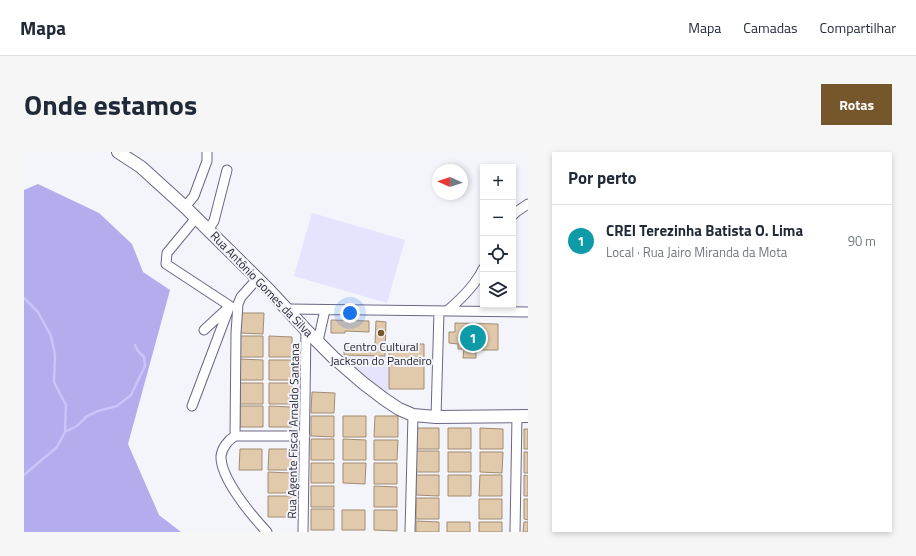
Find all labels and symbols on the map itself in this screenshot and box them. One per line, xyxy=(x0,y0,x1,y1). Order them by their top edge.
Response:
north arrow xyxy=(432,164,468,200)
street label: Rua Antônio Gomes da Silva xyxy=(206,227,318,341)
your location xyxy=(340,303,360,323)
pin: 1 xyxy=(460,323,486,353)
marker: Centro Cultural Jackson do Pandeiro xyxy=(376,328,386,338)
place label: Centro Cultural Jackson do Pandeiro xyxy=(330,337,432,370)
street label: Rua Agente Fiscal Arnaldo Santana xyxy=(282,343,304,519)

